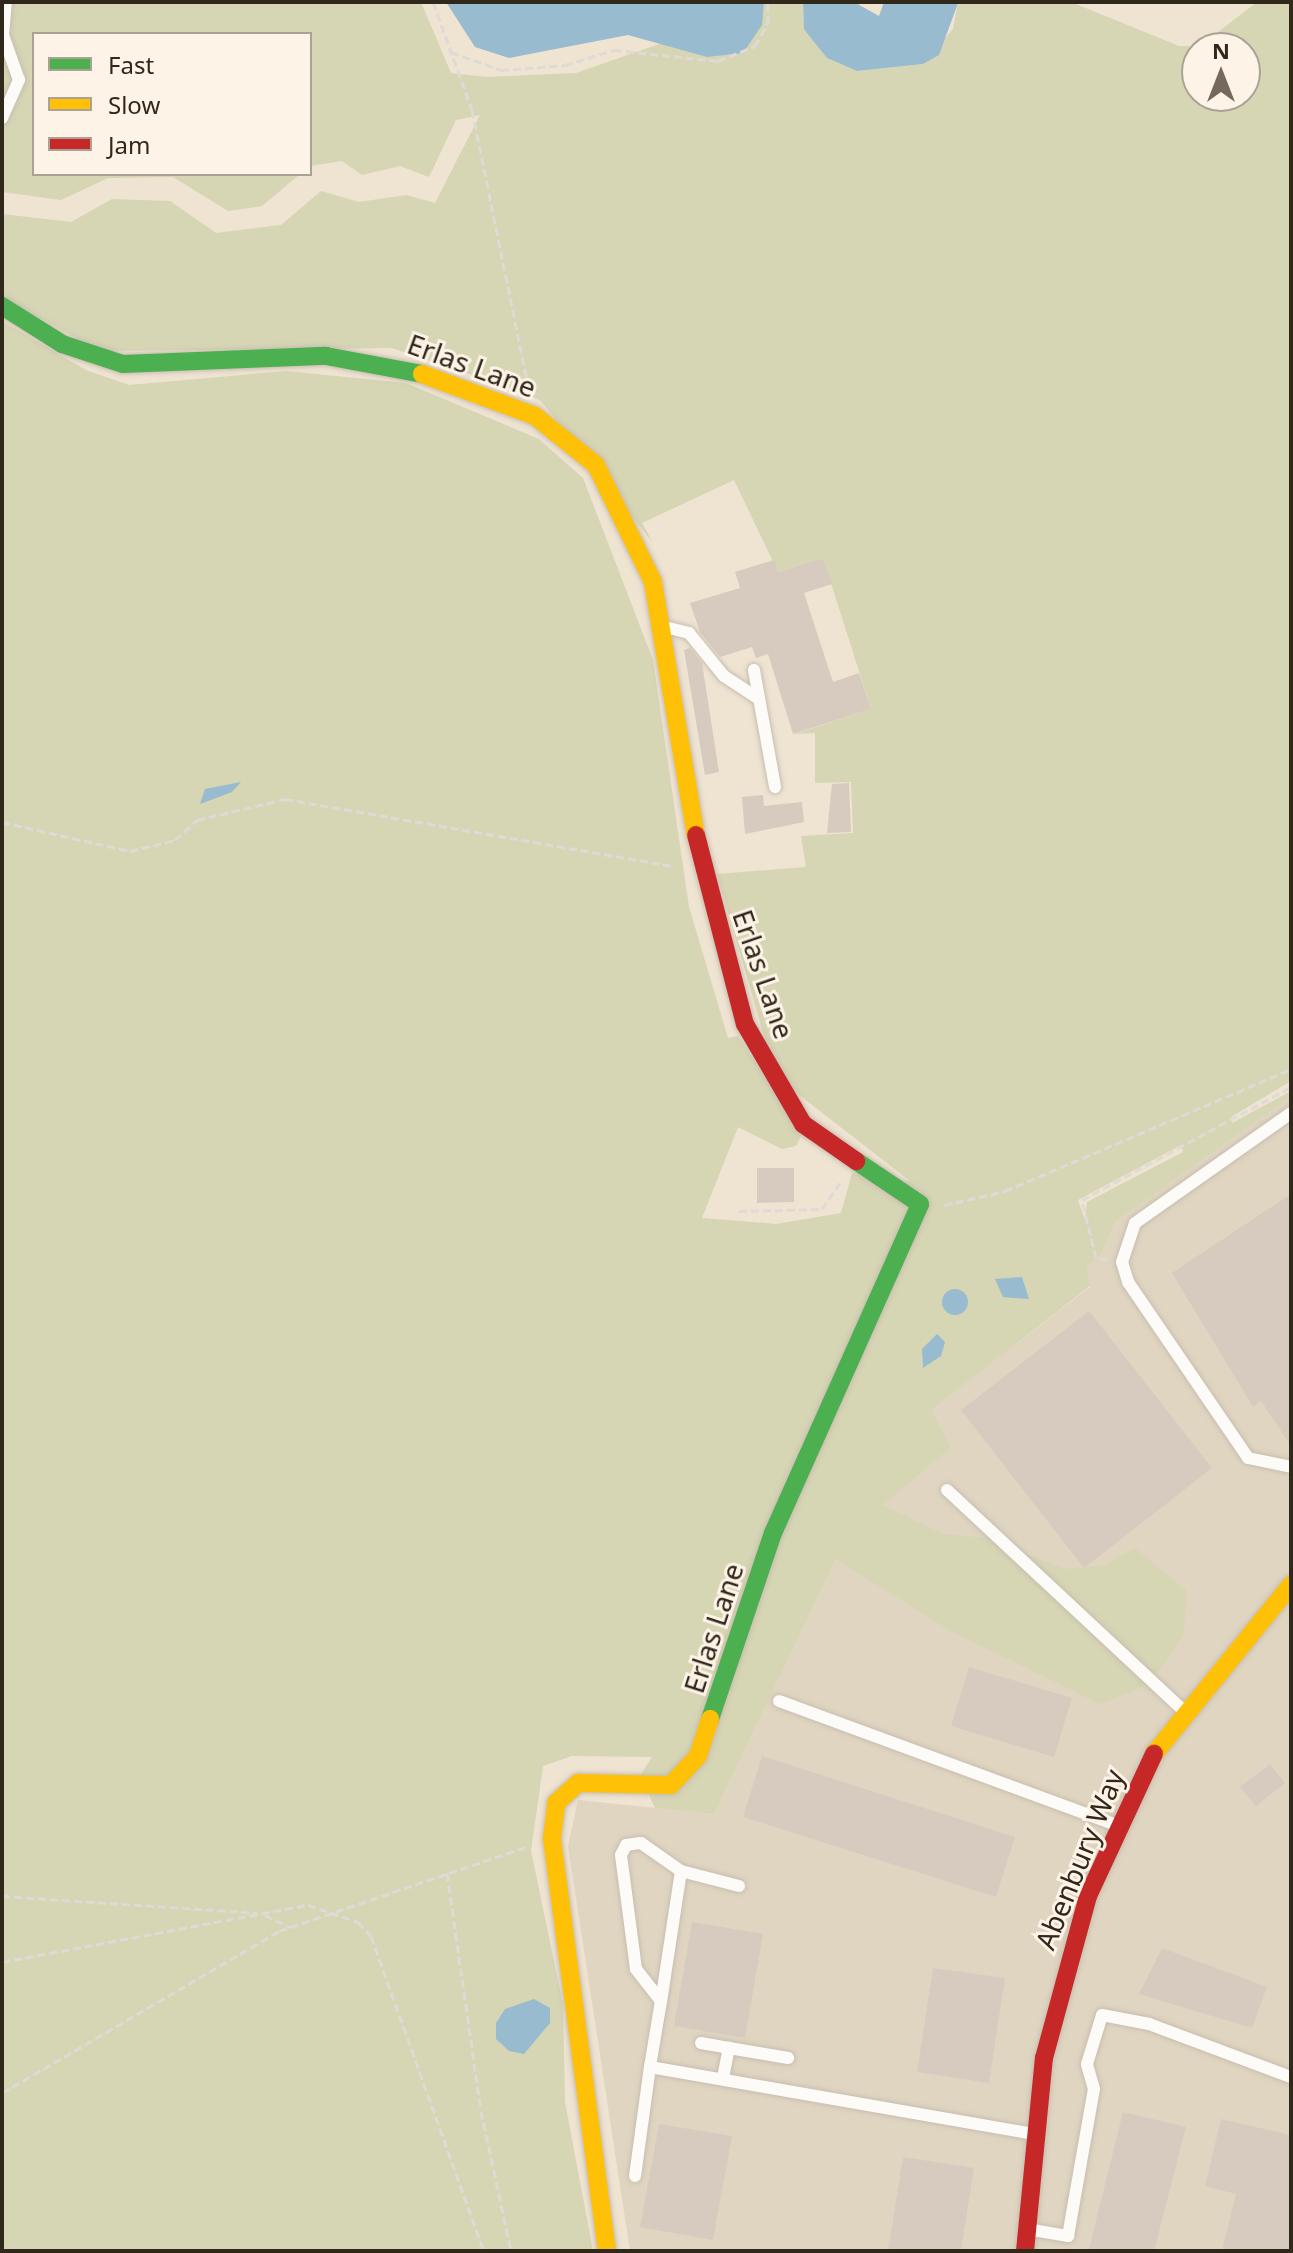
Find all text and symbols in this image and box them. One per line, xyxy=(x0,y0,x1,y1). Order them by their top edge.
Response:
legend xyxy=(32,32,312,176)
north arrow xyxy=(1181,32,1261,112)
text: N xyxy=(1212,35,1230,65)
text: Fast xyxy=(108,48,154,81)
text: Slow xyxy=(108,88,160,121)
text: Jam xyxy=(108,128,150,161)
street label: Erlas Lane xyxy=(403,326,541,404)
street label: Erlas Lane xyxy=(726,905,802,1043)
street label: Erlas Lane xyxy=(676,1559,750,1697)
street label: Abenbury Way xyxy=(1028,1764,1130,1954)

